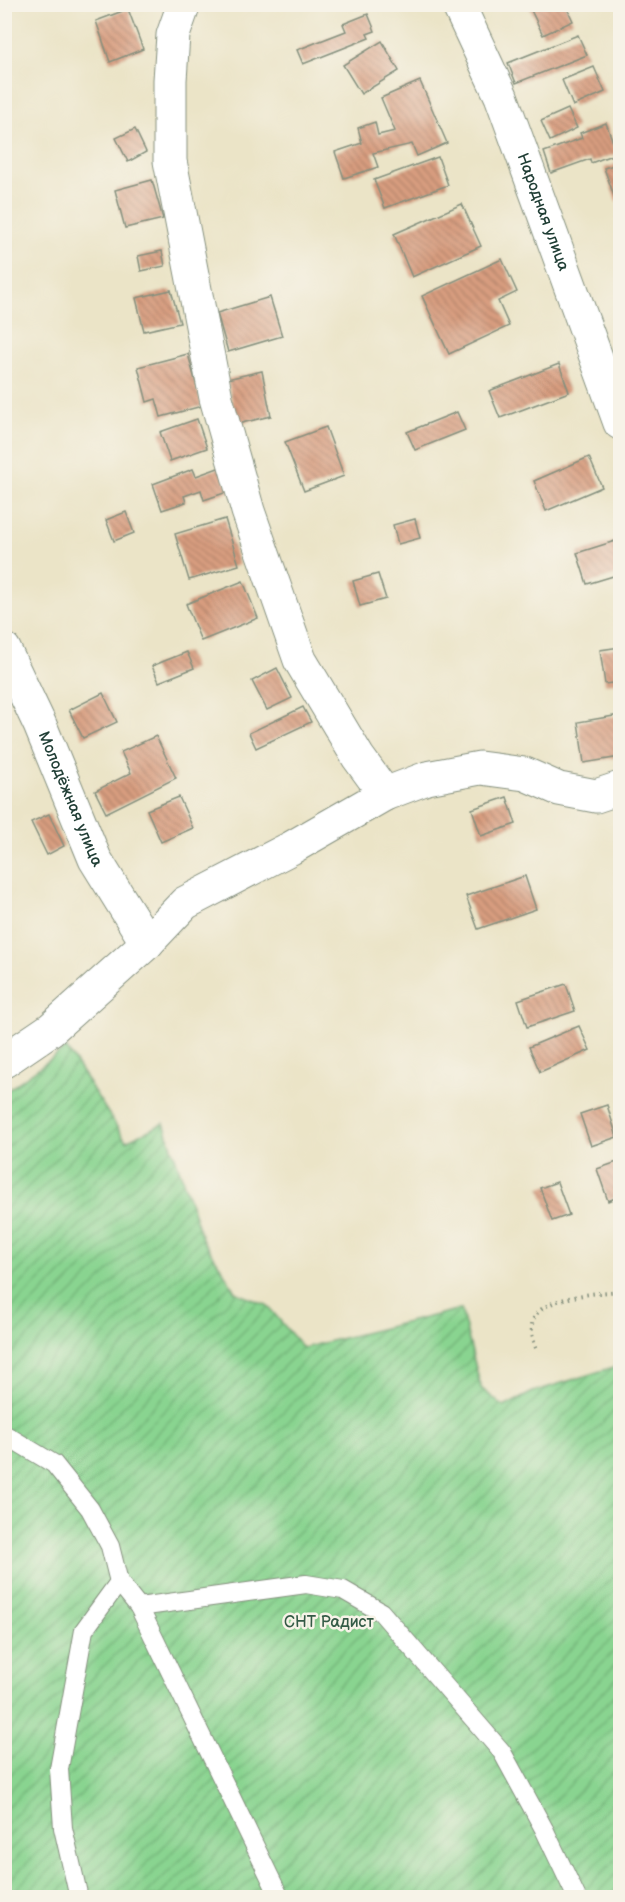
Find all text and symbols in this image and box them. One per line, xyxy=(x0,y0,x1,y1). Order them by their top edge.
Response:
street label: Народная улица xyxy=(513,150,574,274)
street label: Молодёжная улица xyxy=(34,729,107,871)
park label: СНТ Радист xyxy=(284,1613,374,1632)

